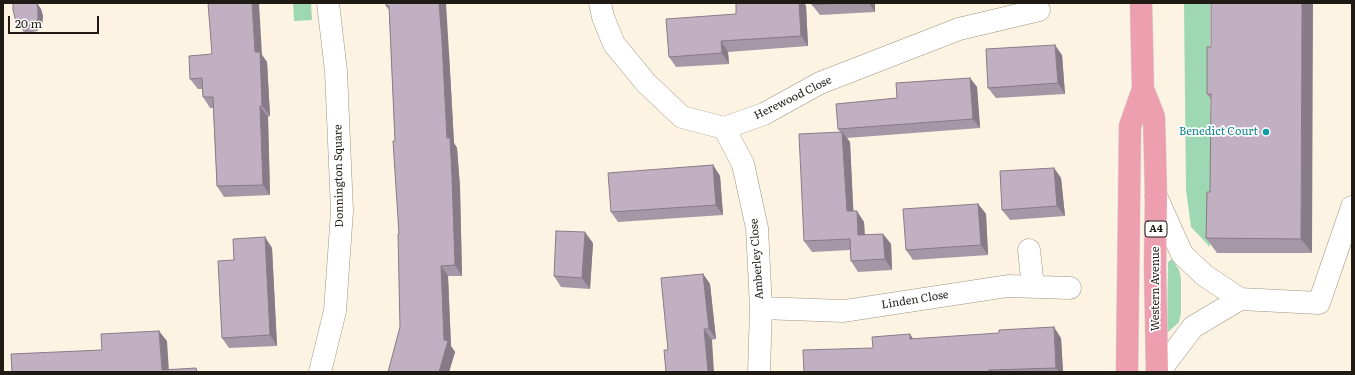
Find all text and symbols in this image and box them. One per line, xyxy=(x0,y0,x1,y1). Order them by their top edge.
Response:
scale bar xyxy=(10,8,101,34)
text: 20 m xyxy=(15,14,42,32)
street label: Herewood Close xyxy=(752,74,834,122)
street label: Donnington Square xyxy=(332,124,346,228)
place label: Benedict Court xyxy=(1179,125,1258,139)
marker: Benedict Court xyxy=(1261,127,1271,137)
street label: Amberley Close xyxy=(748,218,766,300)
road number: A4 xyxy=(1145,221,1167,237)
street label: Western Avenue xyxy=(1149,247,1163,331)
street label: Linden Close xyxy=(881,288,949,312)

